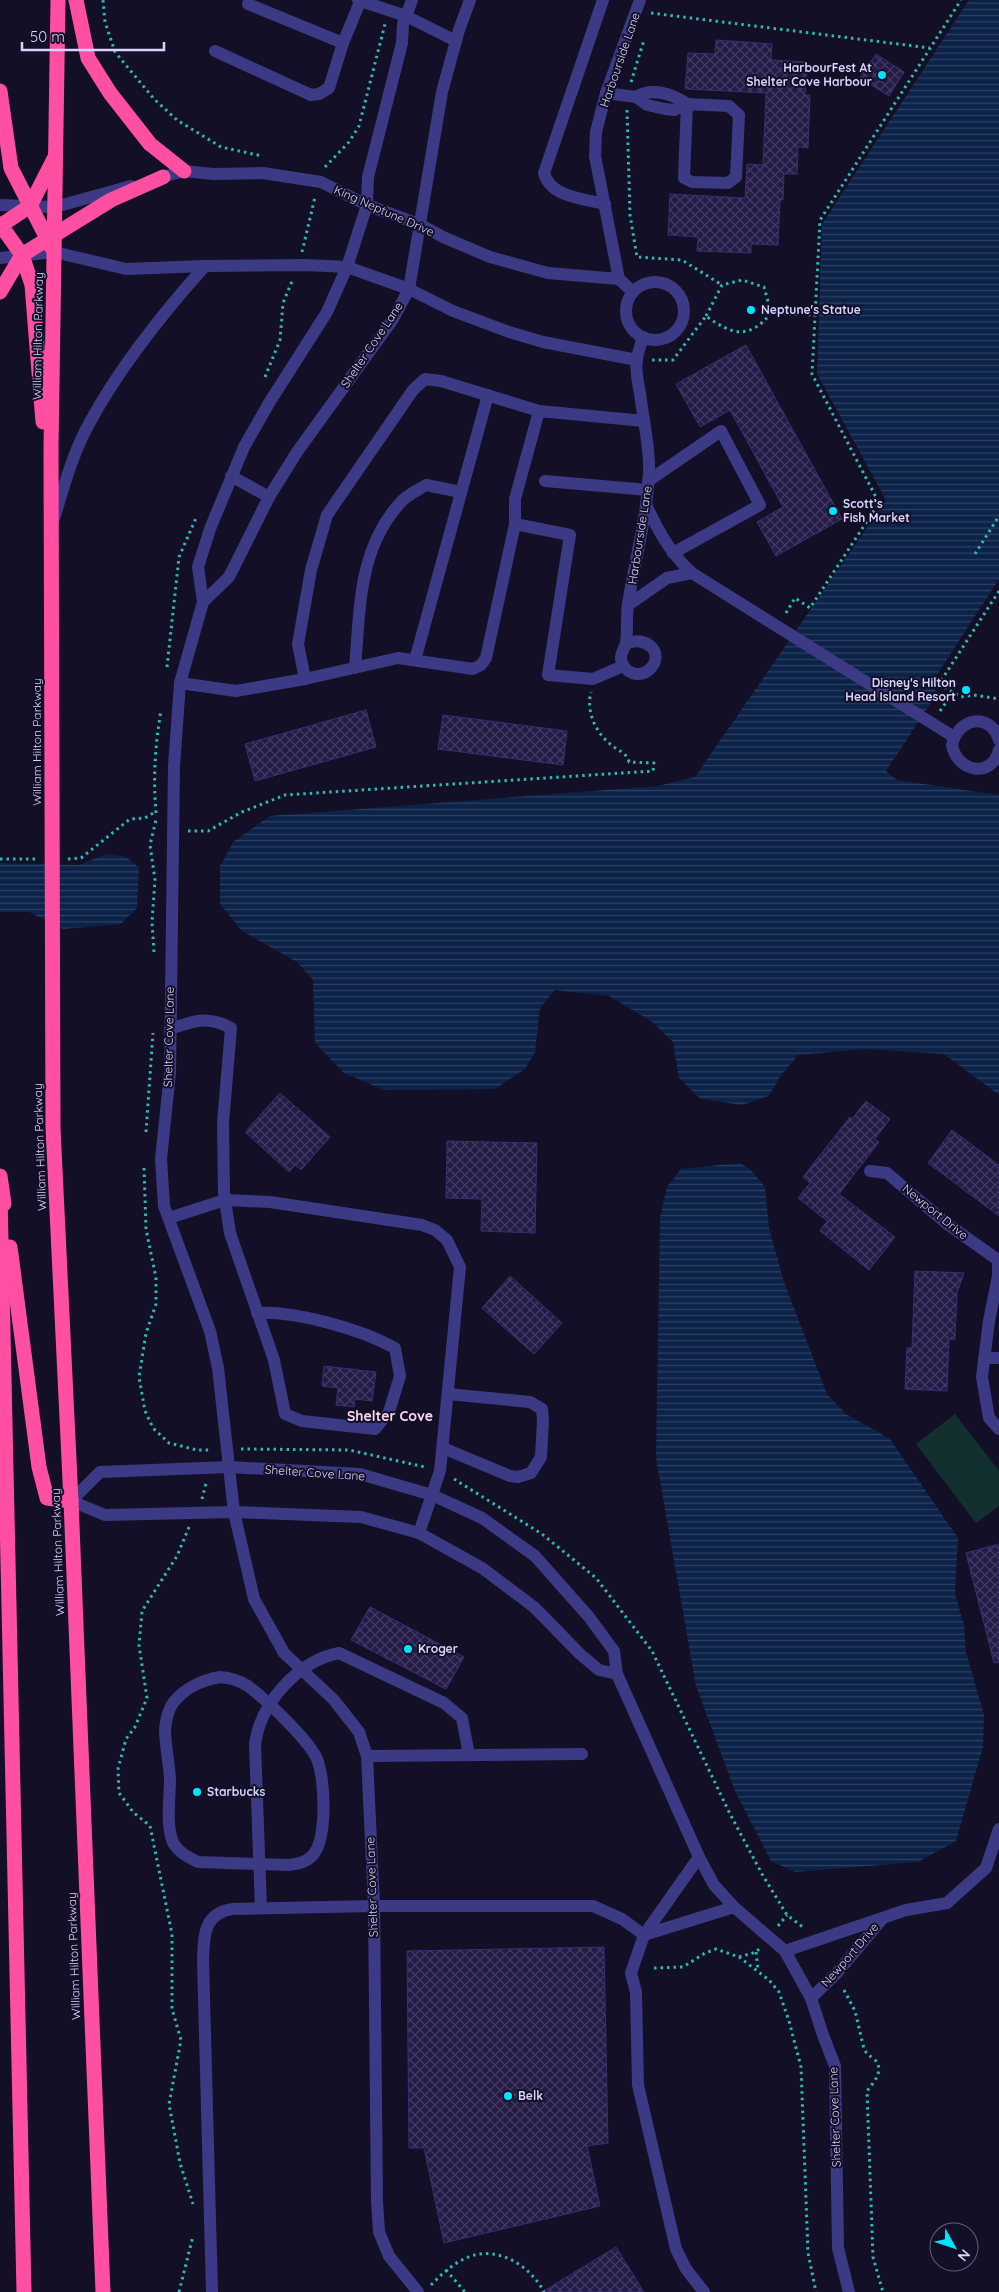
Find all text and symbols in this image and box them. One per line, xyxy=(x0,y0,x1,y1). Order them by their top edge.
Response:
street label: Harbourside Lane xyxy=(596,10,643,109)
scale bar xyxy=(22,20,165,52)
text: 50 m xyxy=(30,27,65,46)
place label: HarbourFest At Shelter Cove Harbour xyxy=(746,60,872,89)
marker: HarbourFest At Shelter Cove Harbour xyxy=(876,69,888,81)
street label: King Neptune Drive xyxy=(332,182,437,239)
street label: William Hilton Parkway xyxy=(29,272,46,400)
street label: Shelter Cove Lane xyxy=(337,299,406,391)
place label: Neptune's Statue xyxy=(761,302,861,317)
marker: Neptune's Statue xyxy=(745,304,757,316)
street label: Harbourside Lane xyxy=(624,484,655,585)
place label: Scott’s Fish Market xyxy=(843,496,910,525)
marker: Scott’s Fish Market xyxy=(827,505,839,517)
place label: Disney's Hilton Head Island Resort xyxy=(845,675,956,704)
street label: William Hilton Parkway xyxy=(29,678,44,806)
marker: Disney's Hilton Head Island Resort xyxy=(960,684,972,696)
street label: Shelter Cove Lane xyxy=(160,986,177,1087)
street label: William Hilton Parkway xyxy=(30,1083,49,1211)
street label: Newport Drive xyxy=(900,1181,971,1243)
district label: Shelter Cove xyxy=(347,1407,433,1425)
street label: Shelter Cove Lane xyxy=(264,1462,366,1484)
street label: William Hilton Parkway xyxy=(48,1488,67,1616)
place label: Kroger xyxy=(418,1641,458,1656)
marker: Kroger xyxy=(402,1643,414,1655)
place label: Starbucks xyxy=(207,1784,265,1799)
marker: Starbucks xyxy=(191,1786,203,1798)
street label: Shelter Cove Lane xyxy=(362,1836,381,1937)
street label: William Hilton Parkway xyxy=(64,1892,83,2020)
street label: Newport Drive xyxy=(818,1919,882,1990)
street label: Shelter Cove Lane xyxy=(825,2066,844,2167)
place label: Belk xyxy=(518,2088,543,2103)
marker: Belk xyxy=(502,2090,514,2102)
north arrow xyxy=(929,2222,979,2272)
text: N xyxy=(954,2246,974,2265)

